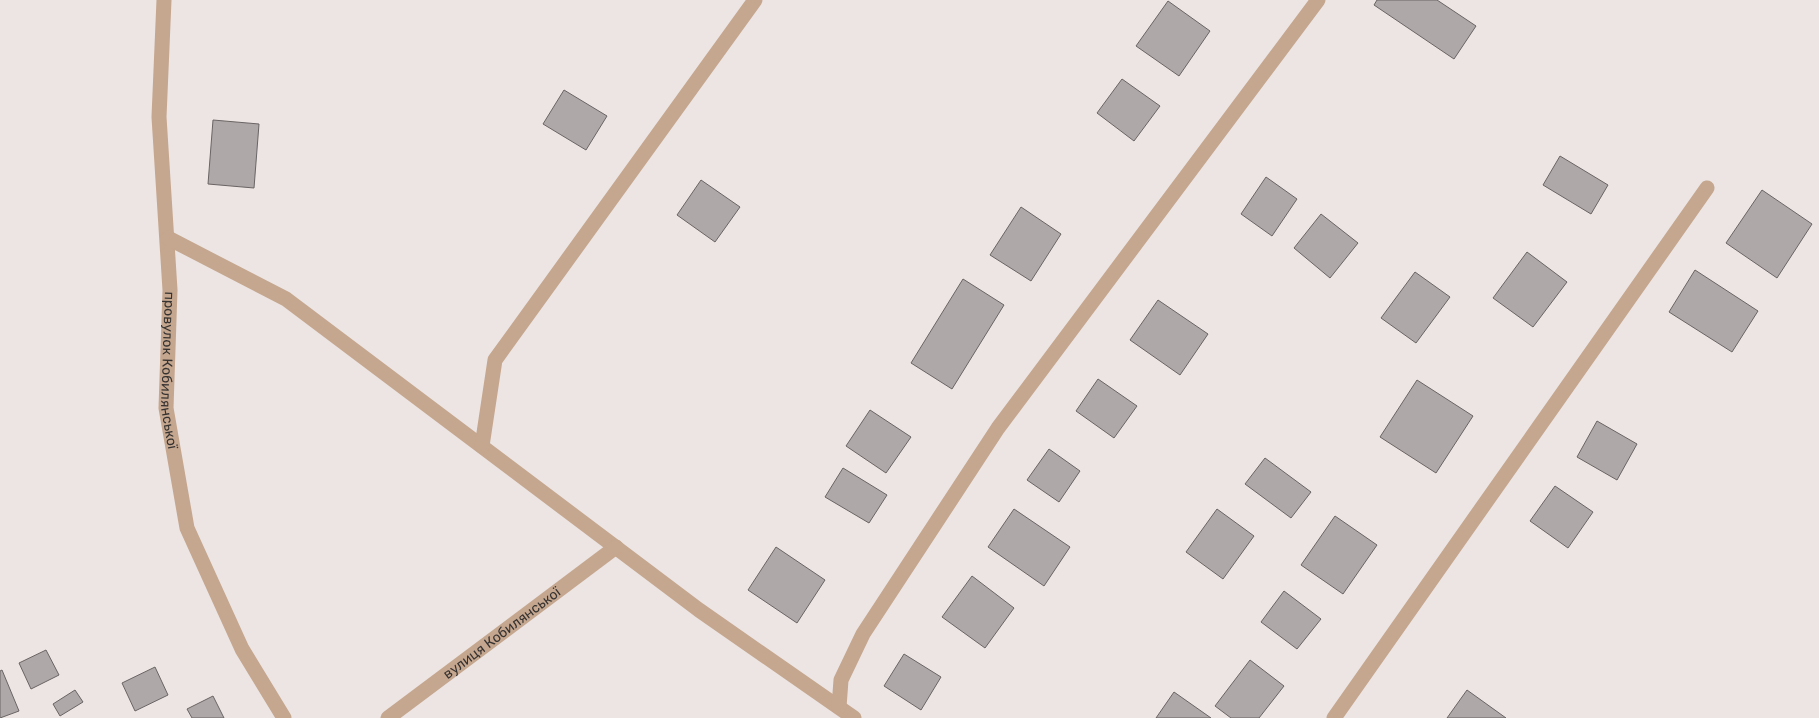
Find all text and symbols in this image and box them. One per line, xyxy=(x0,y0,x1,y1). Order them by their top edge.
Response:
street label: провулок Кобилянської xyxy=(158,291,182,451)
street label: вулиця Кобилянської xyxy=(440,583,564,682)

